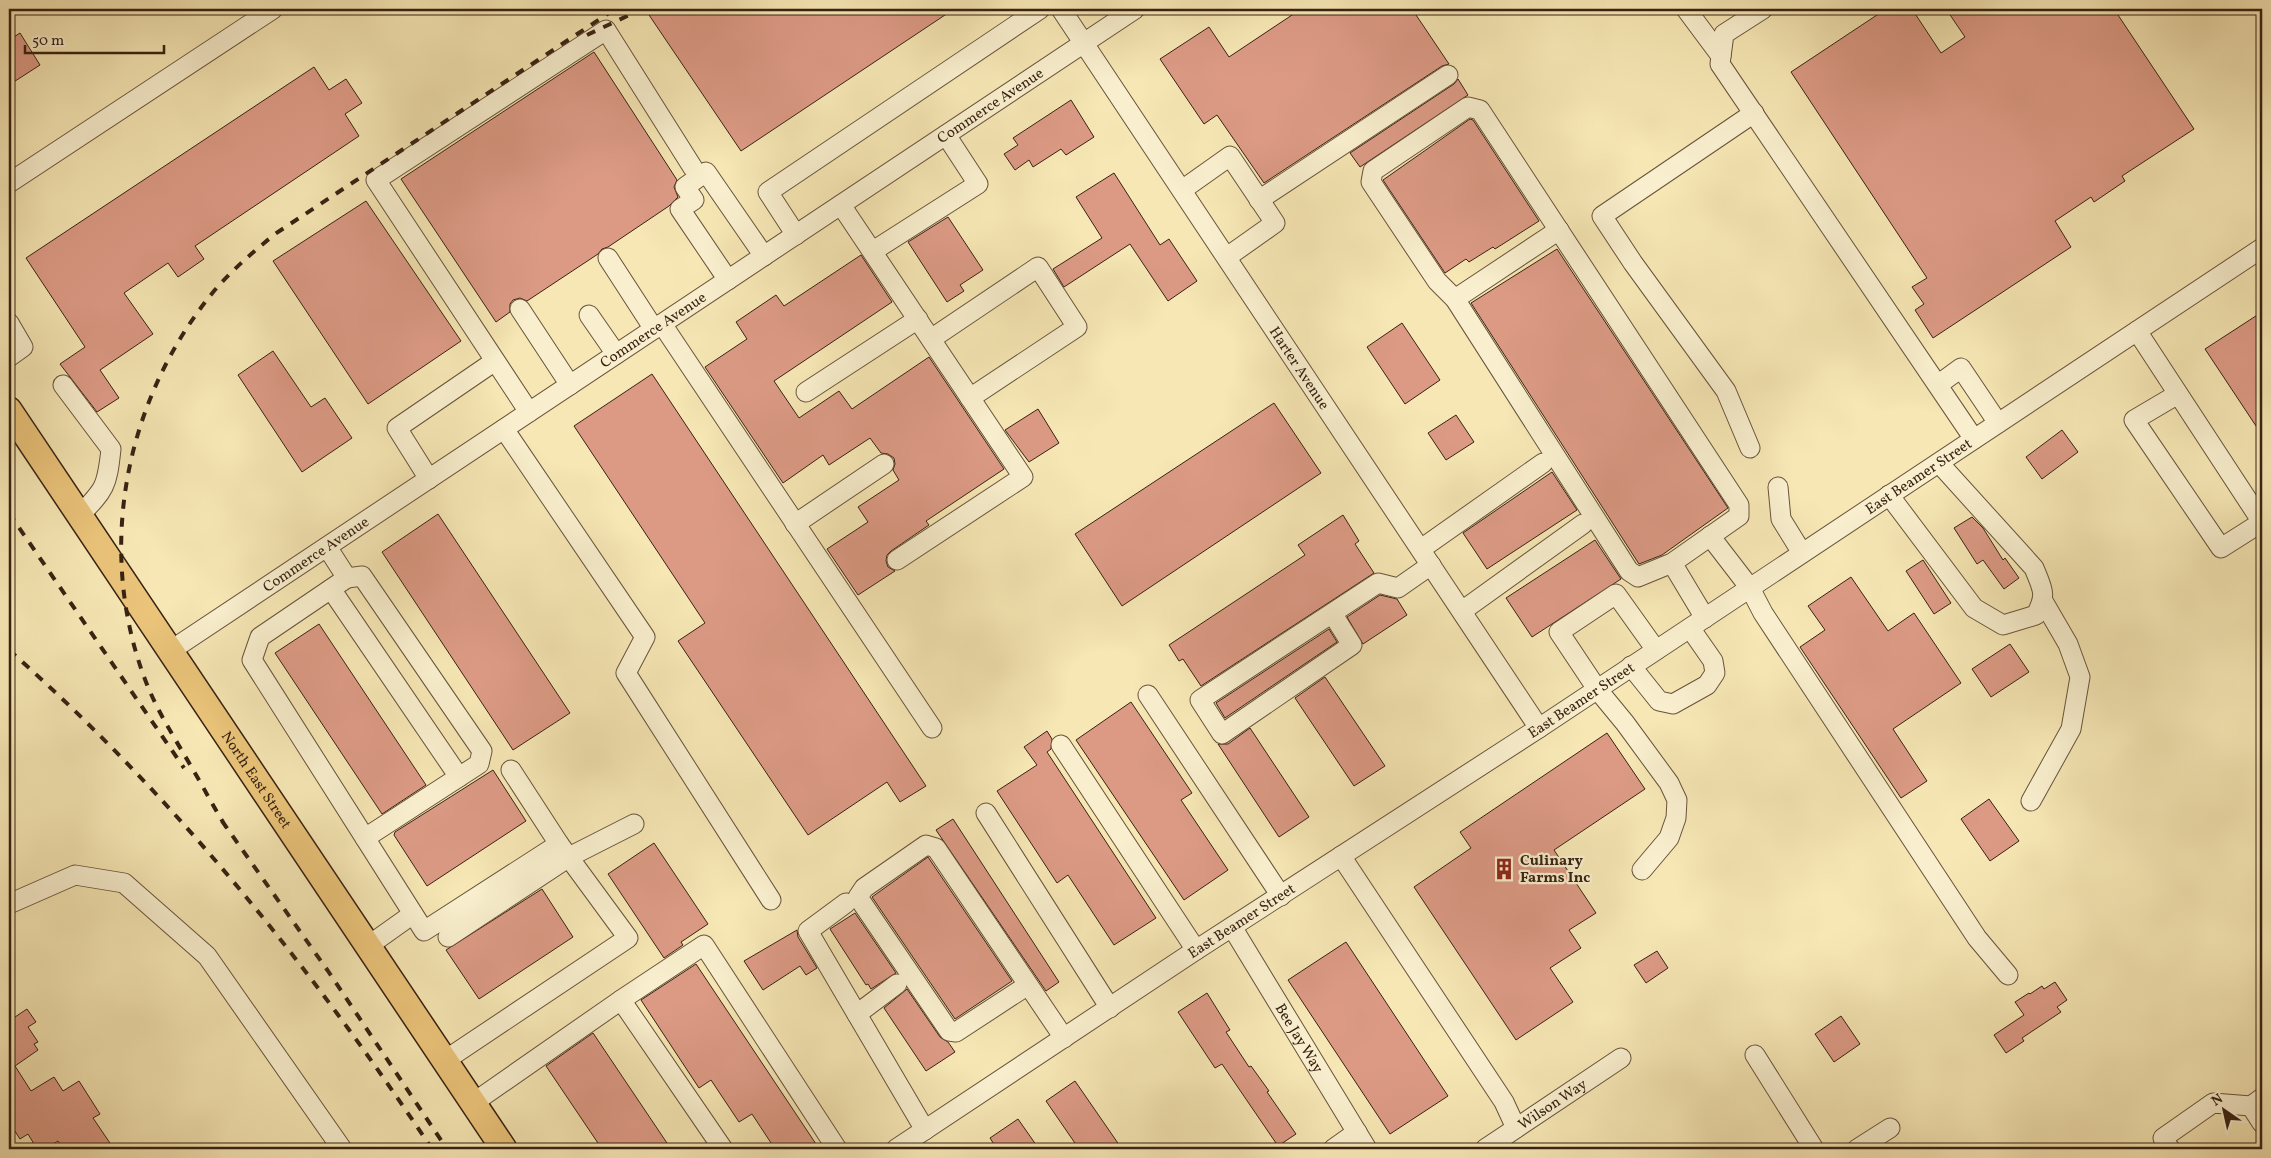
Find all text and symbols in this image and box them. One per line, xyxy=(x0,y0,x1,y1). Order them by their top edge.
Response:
scale bar xyxy=(25,22,164,54)
text: 50 m xyxy=(32,31,64,52)
street label: Commerce Avenue xyxy=(934,64,1048,150)
street label: Commerce Avenue xyxy=(596,288,711,374)
street label: Harter Avenue xyxy=(1263,323,1334,414)
street label: East Beamer Street xyxy=(1862,434,1977,520)
street label: Commerce Avenue xyxy=(259,512,374,598)
street label: East Beamer Street xyxy=(1524,658,1639,744)
street label: North East Street xyxy=(215,728,296,833)
place label: Culinary Farms Inc xyxy=(1520,851,1590,889)
building icon: Culinary Farms Inc xyxy=(1491,856,1517,882)
street label: East Beamer Street xyxy=(1184,879,1300,964)
street label: Bee Jay Way xyxy=(1269,1000,1327,1078)
street label: Wilson Way xyxy=(1515,1075,1592,1136)
north arrow xyxy=(2198,1086,2248,1136)
text: N xyxy=(2208,1090,2227,1111)

